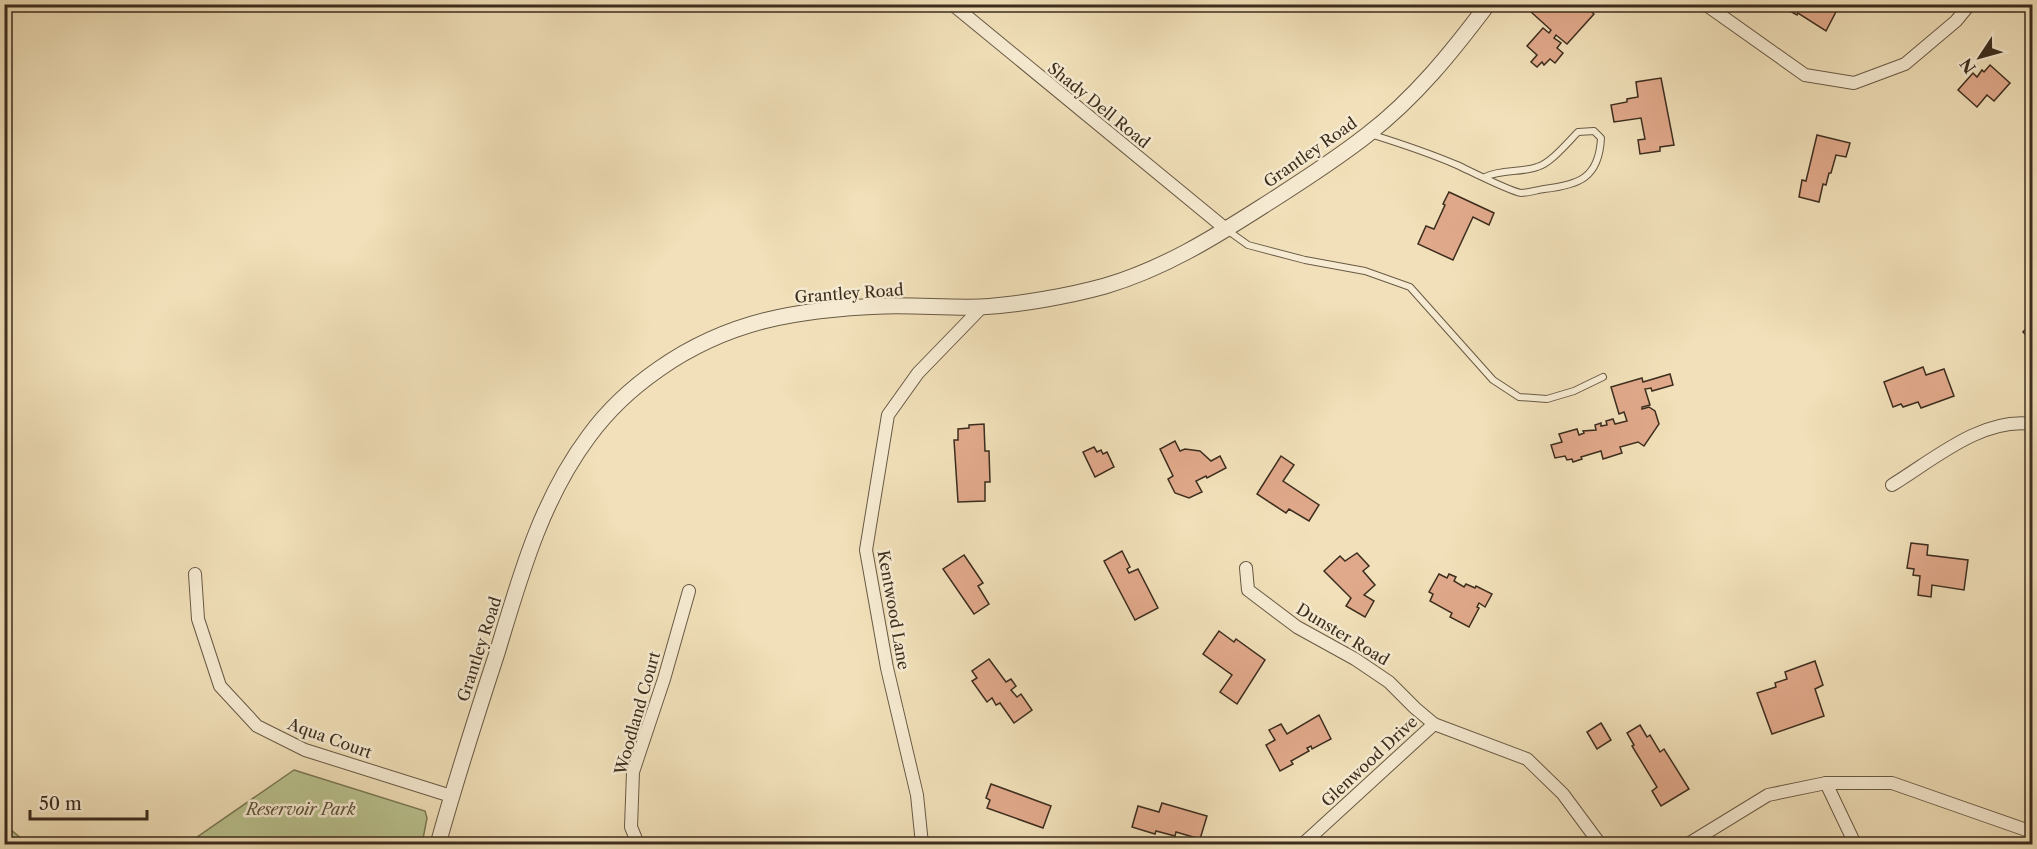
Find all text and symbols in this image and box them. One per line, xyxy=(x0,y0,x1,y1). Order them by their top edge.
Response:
north arrow xyxy=(1950,27,2010,87)
text: N xyxy=(1956,54,1980,77)
street label: Shady Dell Road xyxy=(1044,58,1154,152)
street label: Grantley Road xyxy=(1259,112,1361,192)
street label: Grantley Road xyxy=(794,279,904,307)
street label: Kentwood Lane xyxy=(874,549,914,671)
street label: Grantley Road xyxy=(453,594,505,704)
street label: Dunster Road xyxy=(1293,598,1393,670)
street label: Woodland Court xyxy=(610,649,664,778)
street label: Glenwood Drive xyxy=(1317,711,1421,811)
street label: Aqua Court xyxy=(284,713,375,763)
scale bar xyxy=(30,783,147,821)
text: 50 m xyxy=(39,793,82,815)
park label: Reservoir Park xyxy=(244,799,356,819)

